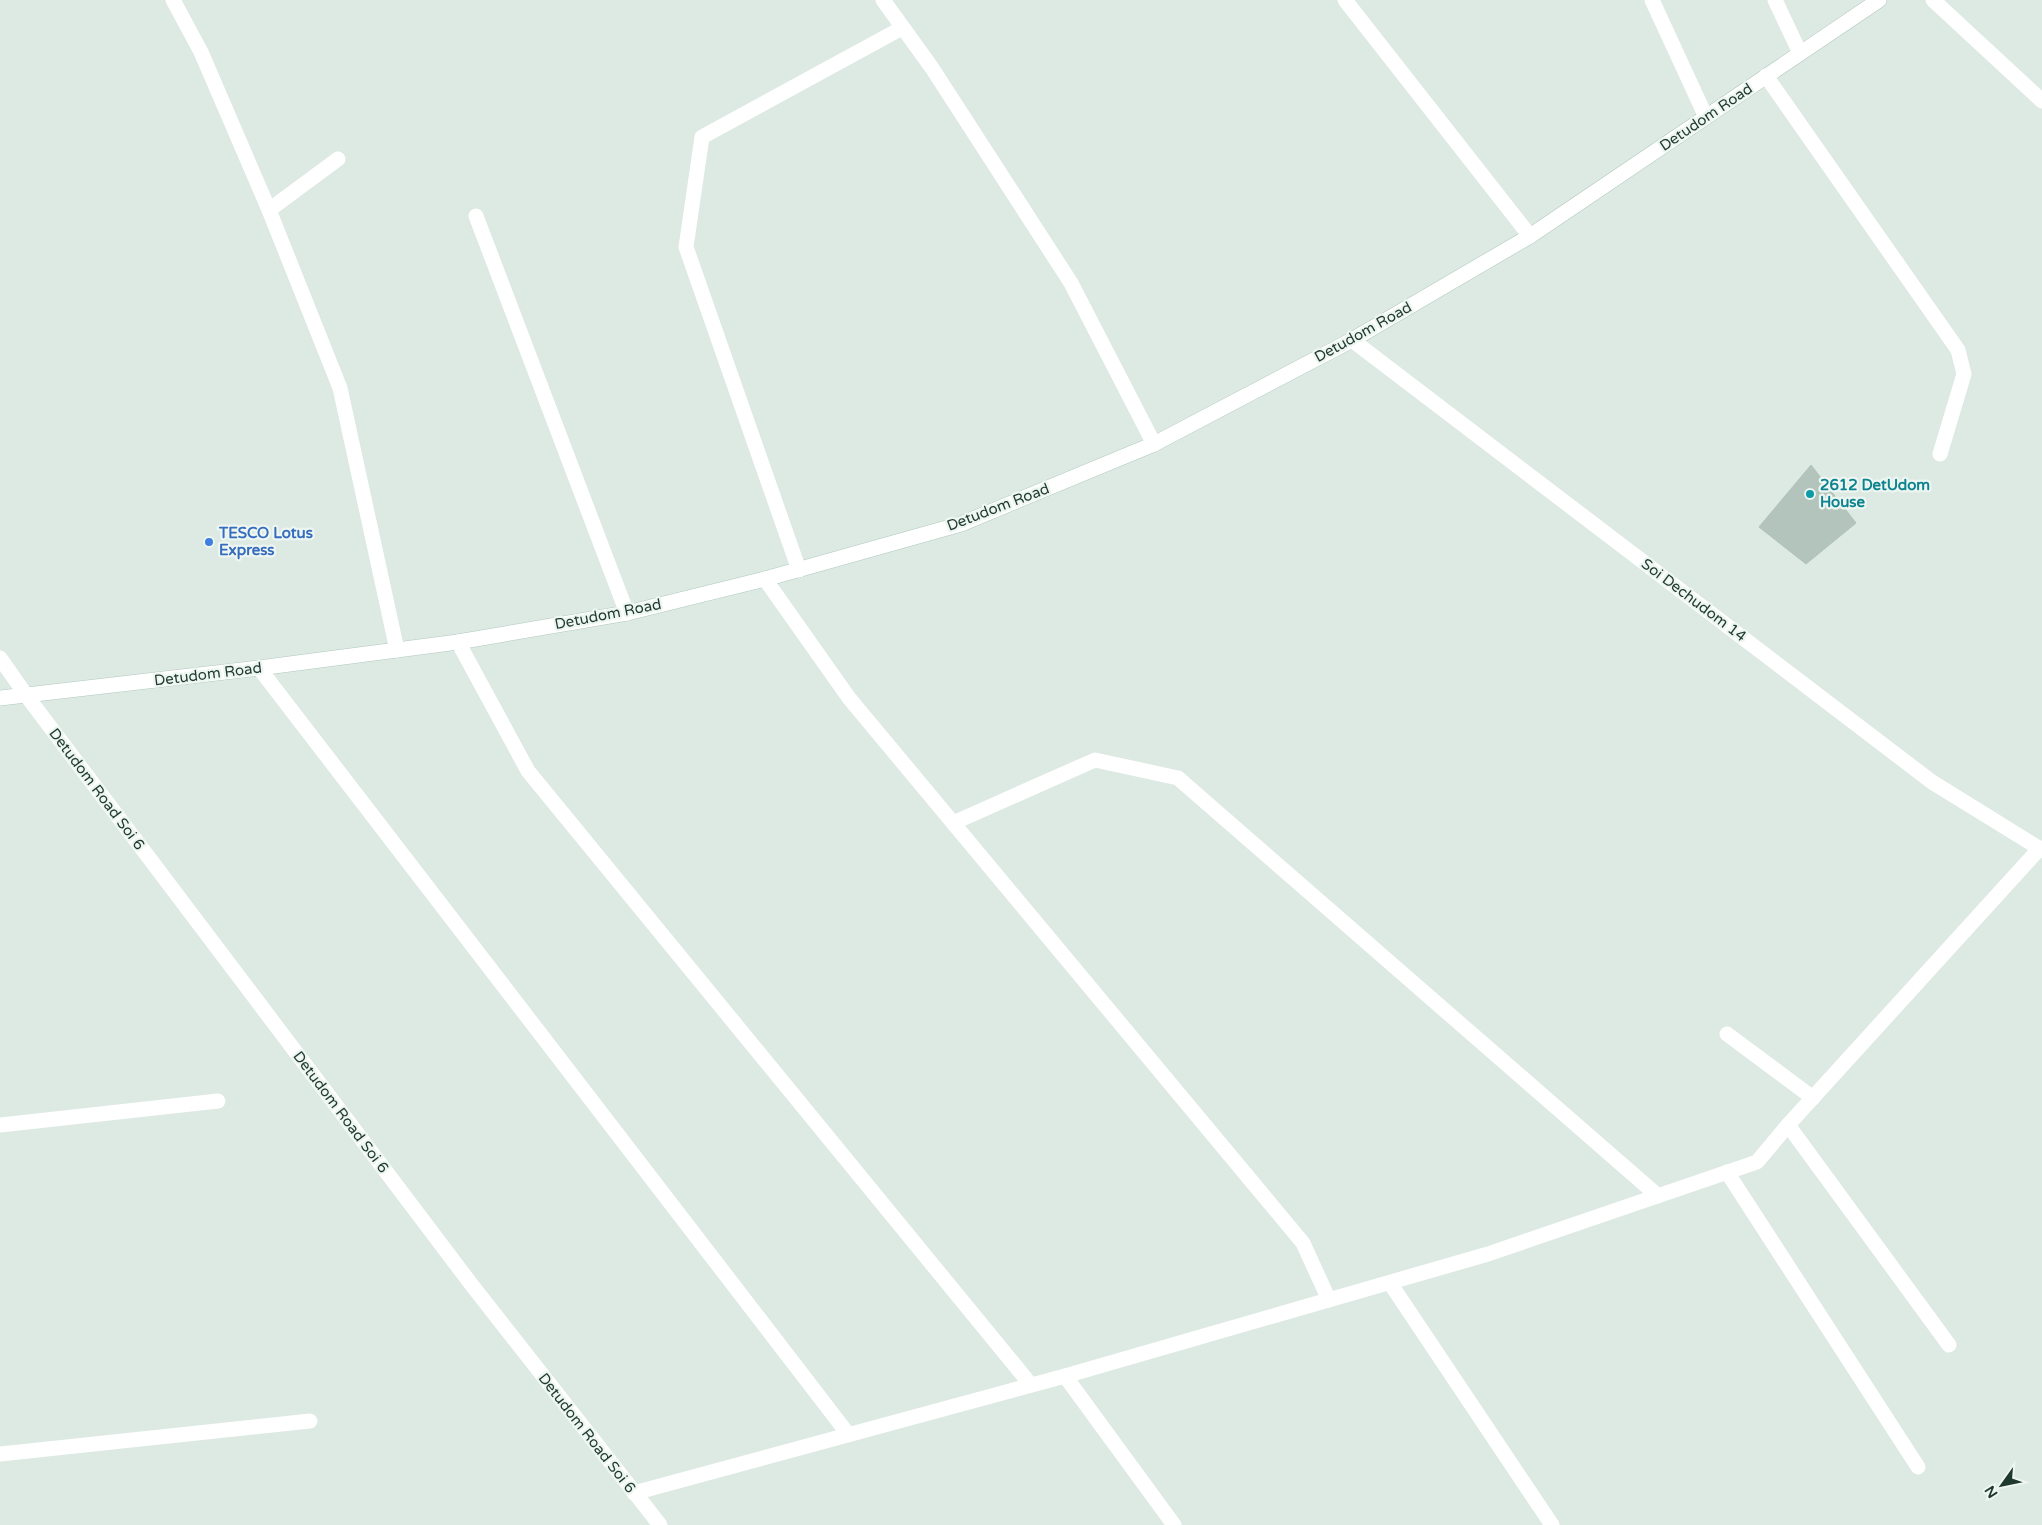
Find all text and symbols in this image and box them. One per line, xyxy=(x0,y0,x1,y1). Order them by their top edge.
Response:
street label: Detudom Road xyxy=(1656,79,1756,155)
street label: Detudom Road xyxy=(1311,298,1415,366)
place label: 2612 DetUdom House xyxy=(1820,476,1930,511)
street label: Detudom Road xyxy=(944,479,1052,535)
marker: 2612 DetUdom House xyxy=(1804,488,1816,500)
place label: TESCO Lotus Express xyxy=(218,524,313,560)
marker: TESCO Lotus Express xyxy=(203,536,215,548)
street label: Soi Dechudom 14 xyxy=(1638,555,1750,645)
street label: Detudom Road xyxy=(553,595,663,633)
street label: Detudom Road xyxy=(153,658,263,690)
street label: Detudom Road Soi 6 xyxy=(45,725,149,853)
street label: Detudom Road Soi 6 xyxy=(289,1048,393,1176)
street label: Detudom Road Soi 6 xyxy=(534,1369,640,1497)
north arrow xyxy=(1977,1460,2027,1510)
text: N xyxy=(1981,1482,2002,1501)

